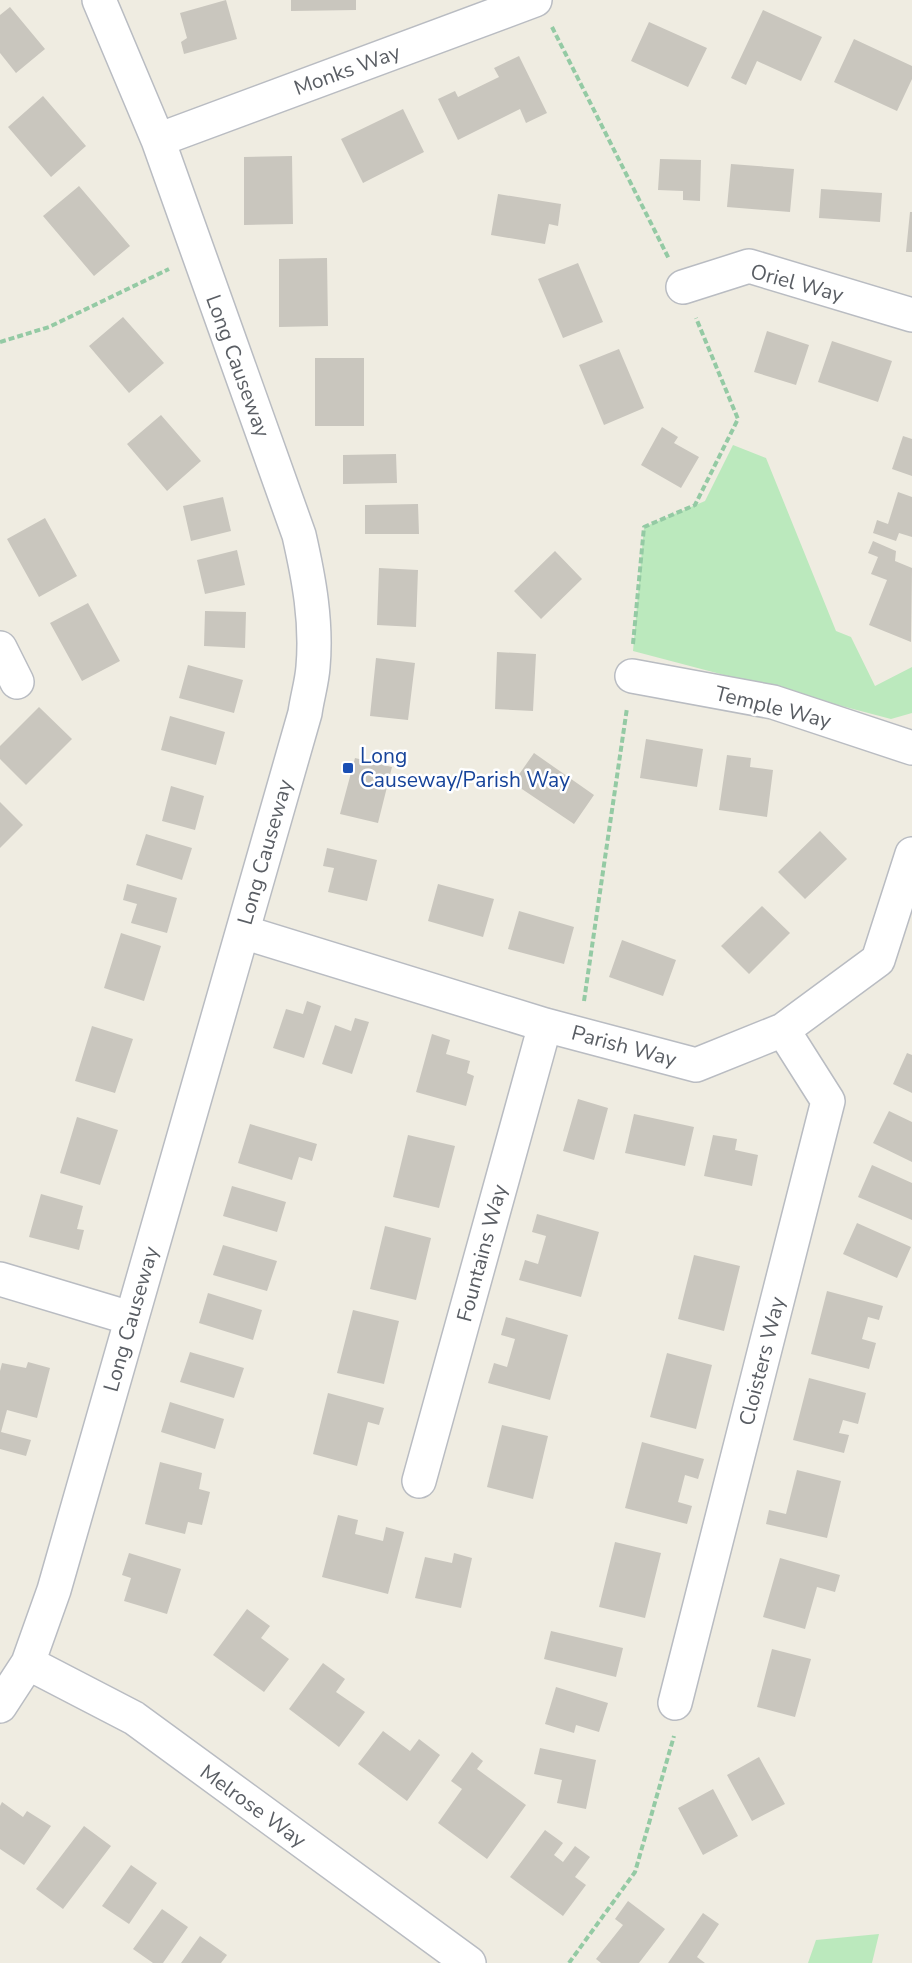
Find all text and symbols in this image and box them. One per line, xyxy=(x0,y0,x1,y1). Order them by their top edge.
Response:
street label: Monks Way xyxy=(290,38,404,102)
street label: Oriel Way xyxy=(747,257,847,309)
street label: Long Causeway xyxy=(199,291,277,441)
street label: Temple Way xyxy=(712,679,834,735)
place label: Long Causeway/Parish Way xyxy=(360,742,570,794)
marker: Long Causeway/Parish Way xyxy=(341,761,355,775)
street label: Long Causeway xyxy=(231,776,299,928)
street label: Parish Way xyxy=(568,1019,680,1073)
street label: Fountains Way xyxy=(450,1181,514,1325)
street label: Long Causeway xyxy=(97,1243,165,1395)
street label: Cloisters Way xyxy=(732,1293,792,1428)
street label: Melrose Way xyxy=(194,1758,312,1854)

